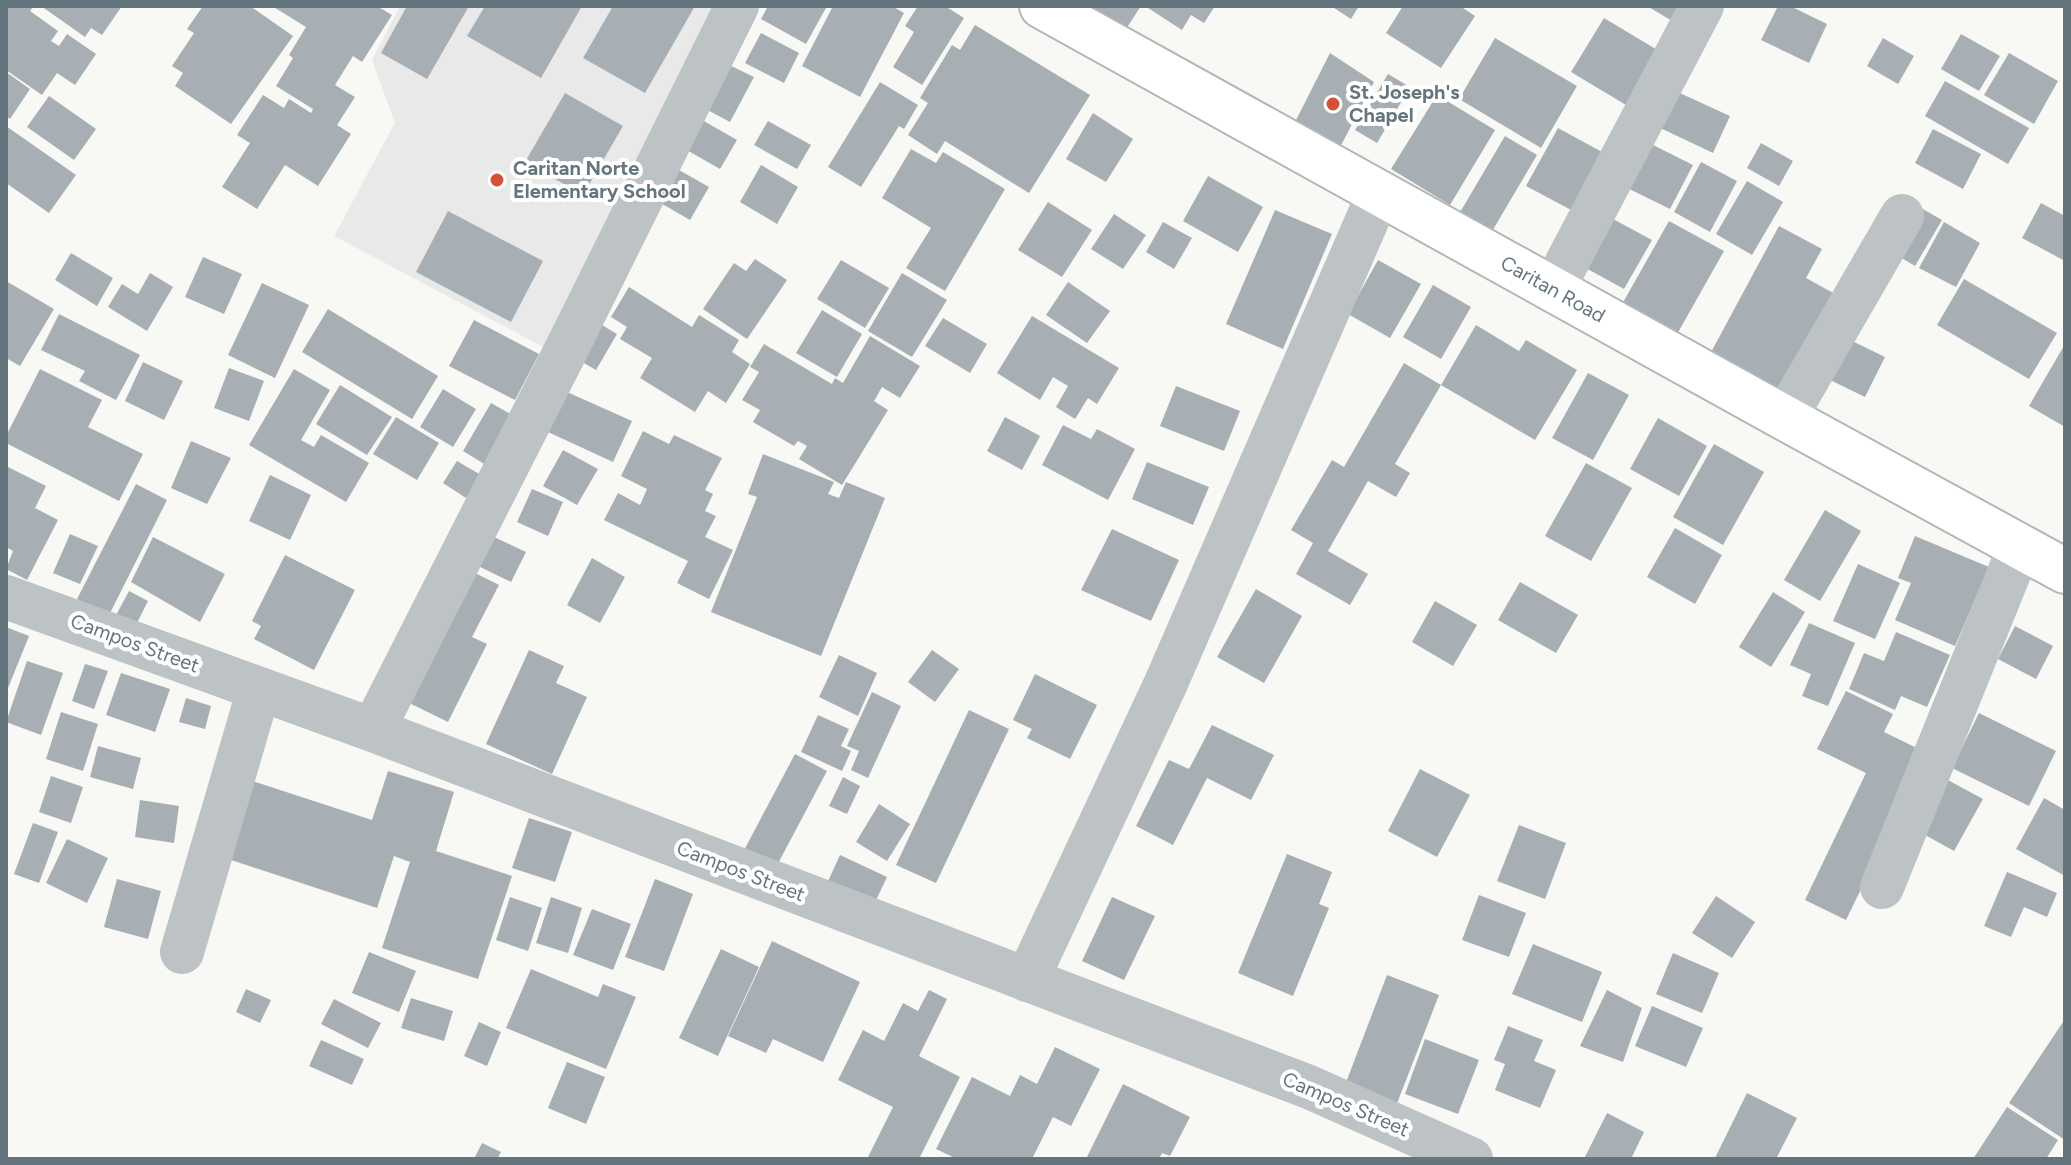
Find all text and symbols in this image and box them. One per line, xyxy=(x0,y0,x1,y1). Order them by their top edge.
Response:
place label: St. Joseph's Chapel xyxy=(1349,80,1460,127)
marker: St. Joseph's Chapel xyxy=(1324,95,1342,113)
place label: Caritan Norte Elementary School xyxy=(513,156,686,203)
marker: Caritan Norte Elementary School xyxy=(488,171,506,189)
street label: Caritan Road xyxy=(1497,250,1609,328)
street label: Campos Street xyxy=(67,609,203,677)
street label: Campos Street xyxy=(674,836,808,906)
street label: Campos Street xyxy=(1279,1067,1413,1141)

